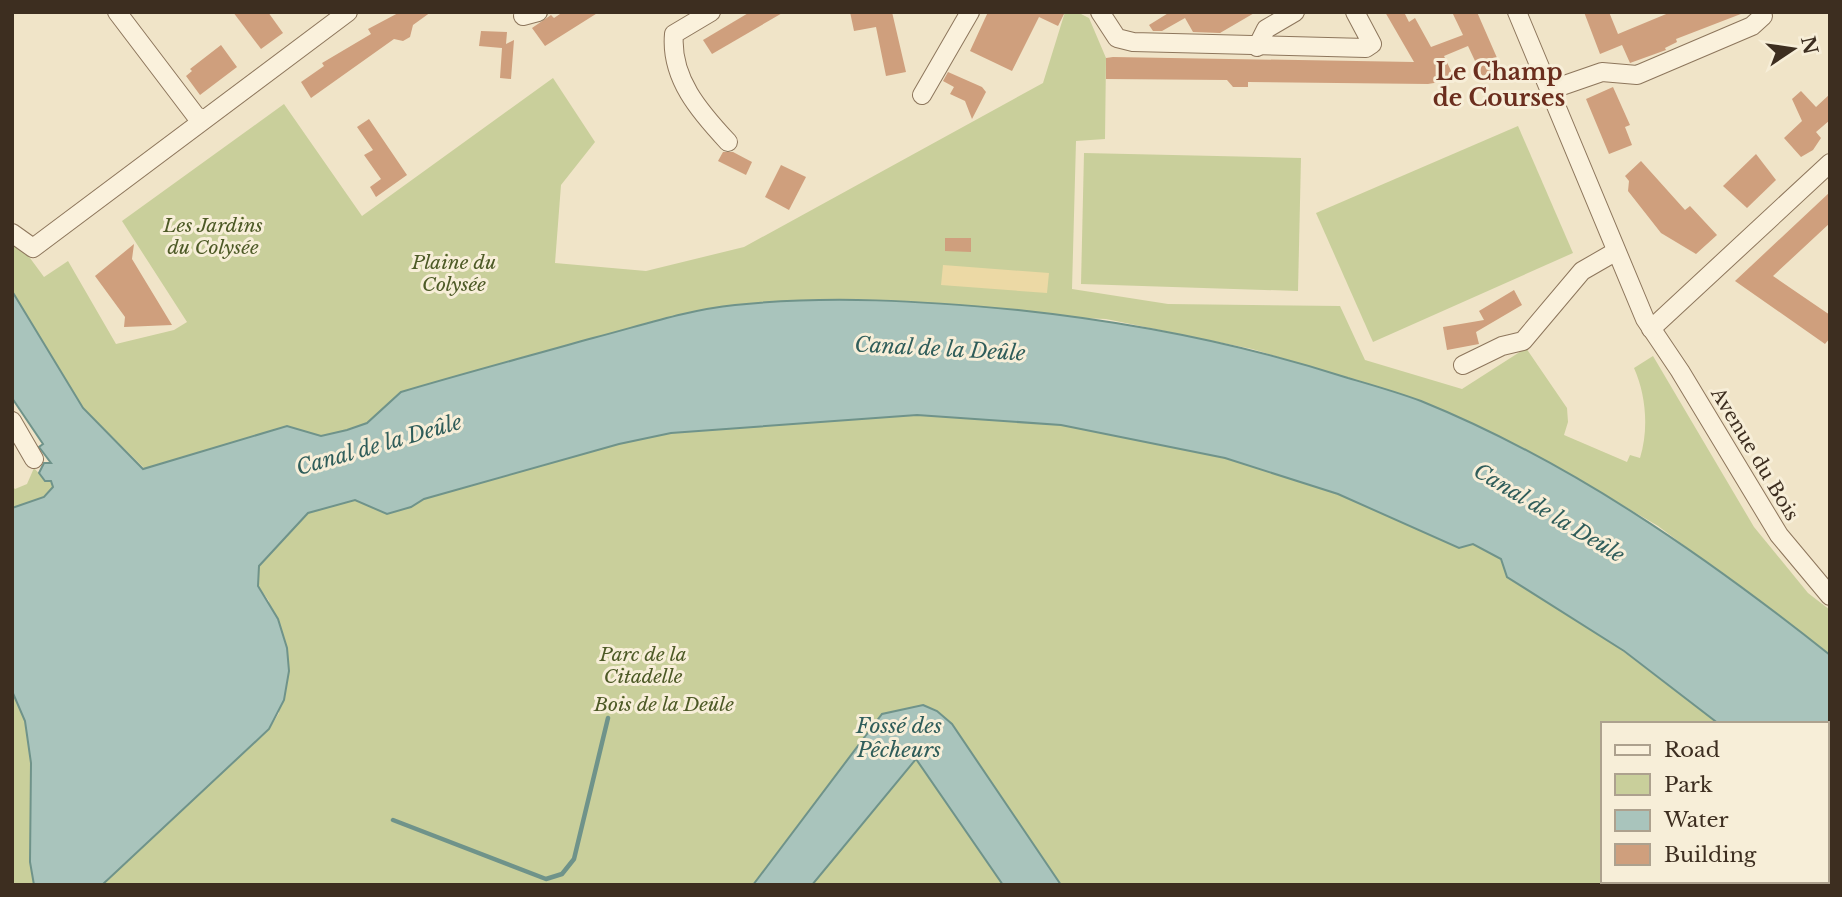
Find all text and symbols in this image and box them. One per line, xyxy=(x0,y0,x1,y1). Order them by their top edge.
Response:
north arrow xyxy=(1758,14,1828,84)
text: N xyxy=(1796,34,1822,57)
district label: Le Champ de Courses xyxy=(1433,58,1565,112)
park label: Les Jardins du Colysée xyxy=(162,214,263,259)
park label: Plaine du Colysée xyxy=(411,251,496,296)
water label: Canal de la Deûle xyxy=(854,332,1027,366)
street label: Avenue du Bois xyxy=(1706,383,1804,525)
water label: Canal de la Deûle xyxy=(293,409,465,481)
water label: Canal de la Deûle xyxy=(1469,458,1629,568)
park label: Parc de la Citadelle xyxy=(598,643,687,688)
park label: Bois de la Deûle xyxy=(593,693,734,716)
water label: Fossé des Pêcheurs xyxy=(855,713,942,763)
legend xyxy=(1601,722,1828,883)
text: Road xyxy=(1664,737,1720,763)
text: Park xyxy=(1664,772,1713,798)
text: Water xyxy=(1663,807,1728,833)
text: Building xyxy=(1664,842,1757,868)

